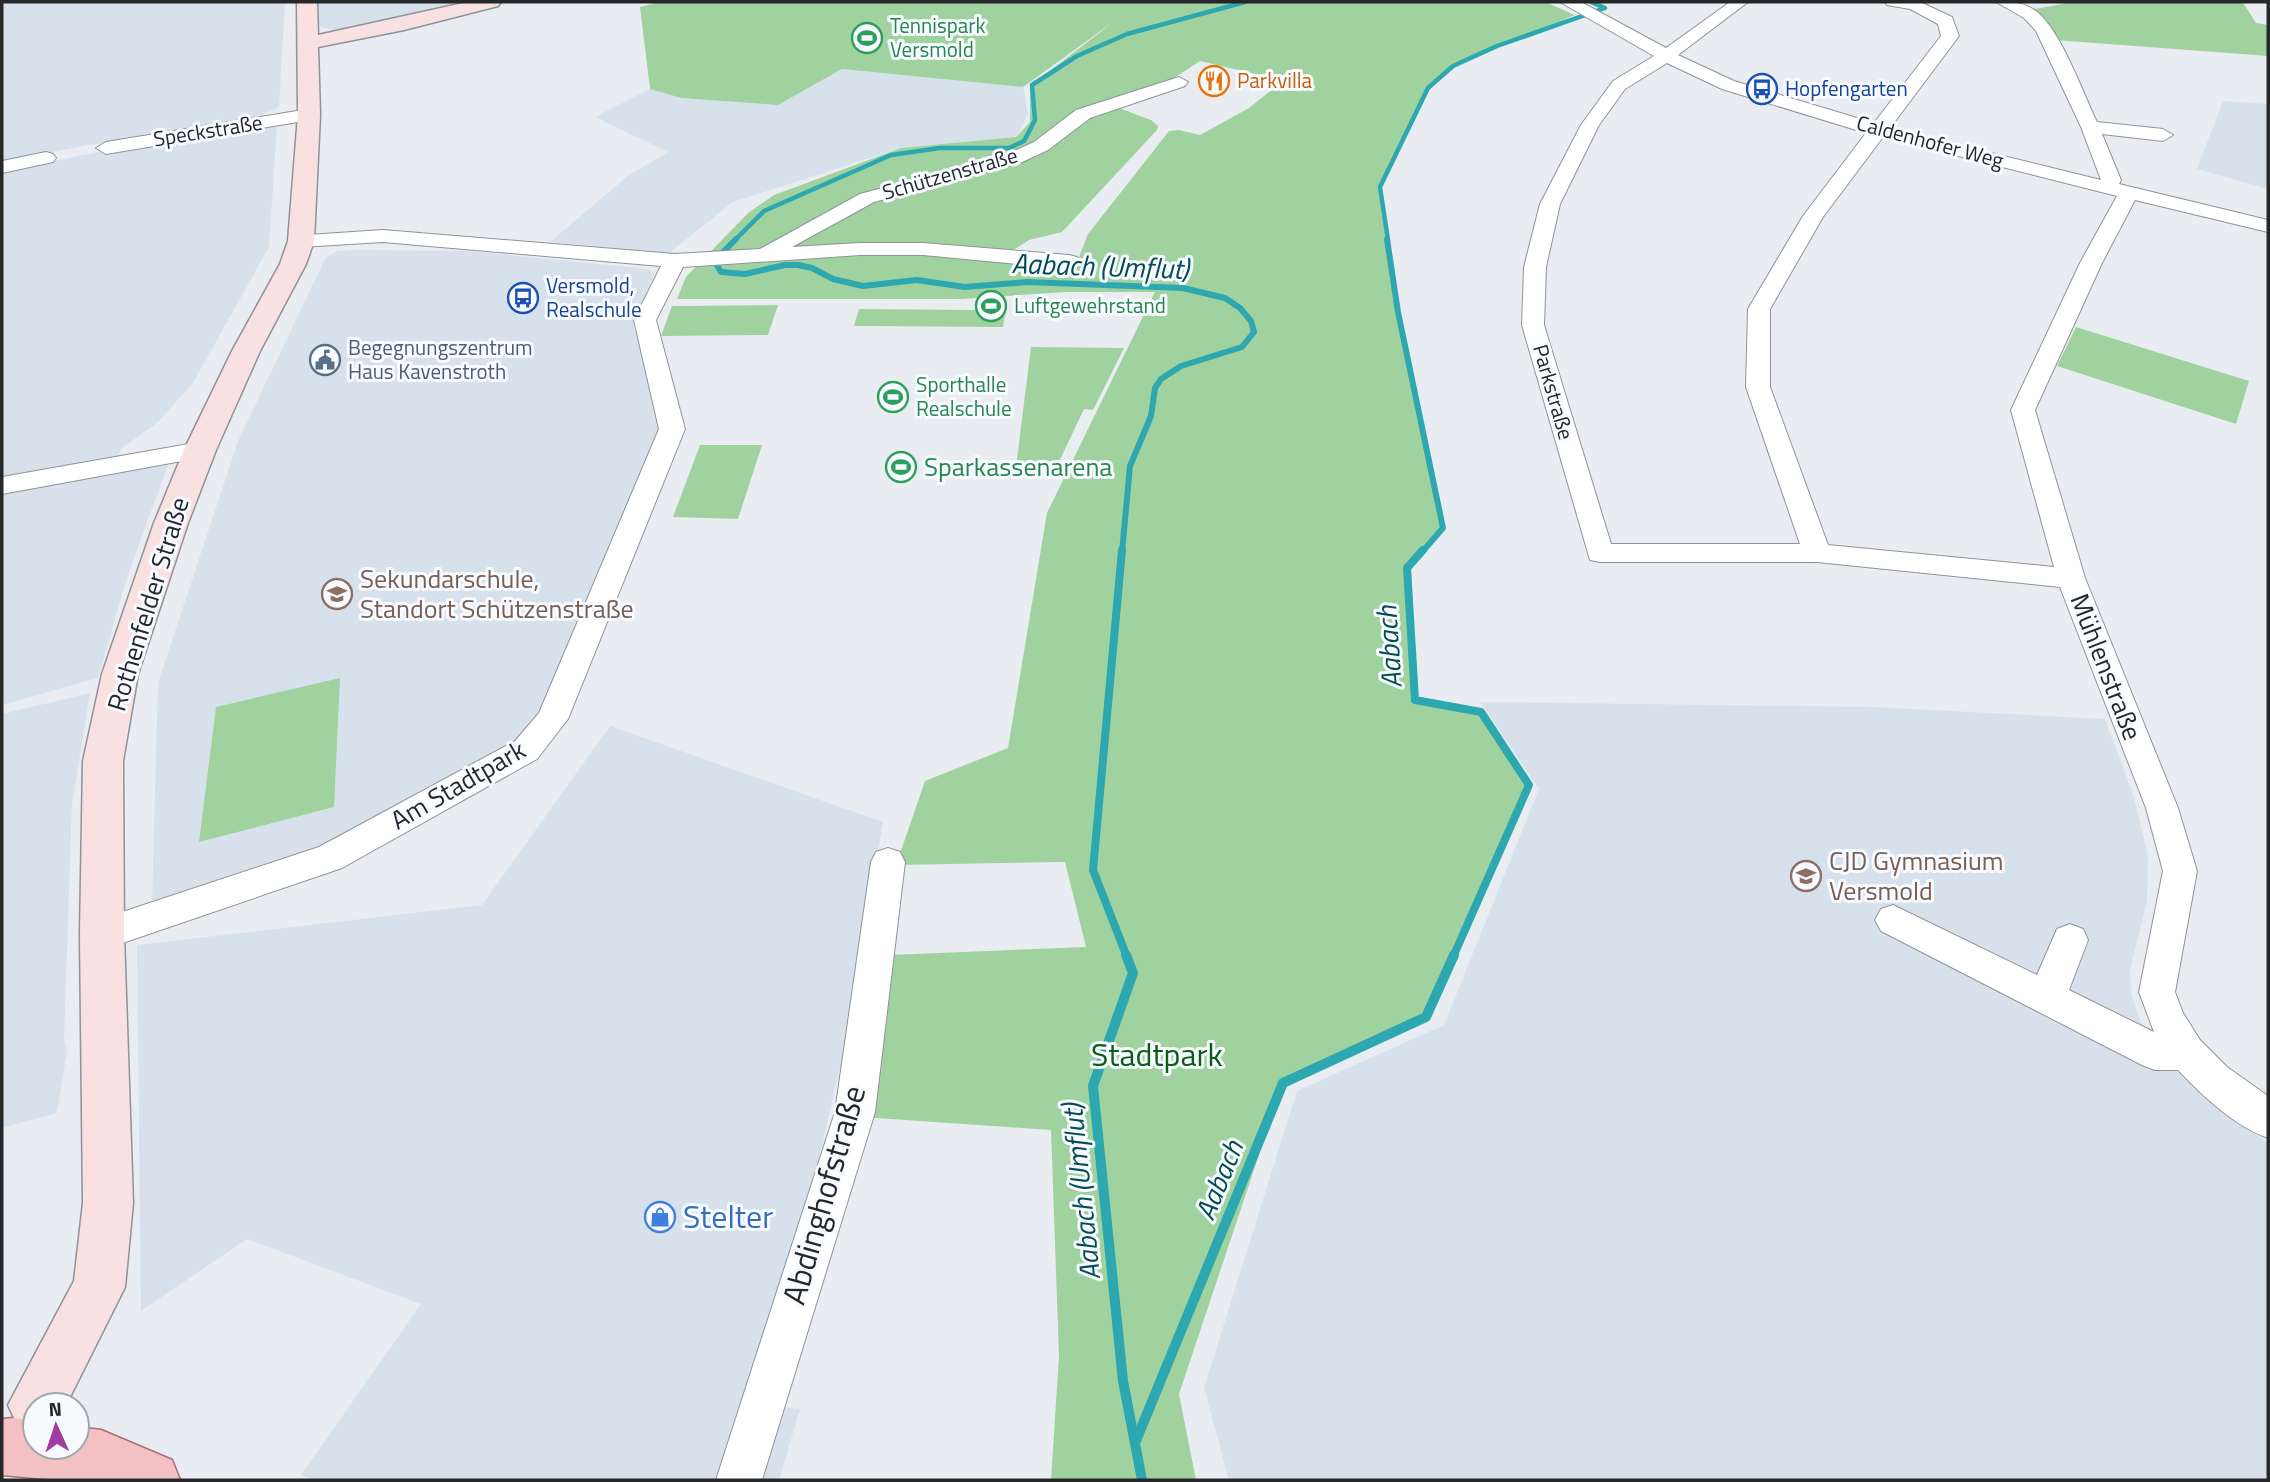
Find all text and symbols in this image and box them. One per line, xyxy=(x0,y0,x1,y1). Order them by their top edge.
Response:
place label: Tennispark Versmold xyxy=(890,9,986,65)
sports icon: Tennispark Versmold xyxy=(850,21,884,55)
restaurant icon: Parkvilla xyxy=(1197,64,1231,98)
place label: Parkvilla xyxy=(1237,64,1313,96)
bus stop icon: Hopfengarten xyxy=(1745,72,1779,106)
place label: Hopfengarten xyxy=(1785,72,1908,104)
street label: Speckstraße xyxy=(151,106,265,154)
street label: Caldenhofer Weg xyxy=(1853,106,2008,176)
street label: Schützenstraße xyxy=(878,138,1021,208)
water label: Aabach (Umflut) xyxy=(1011,241,1192,290)
place label: Versmold, Realschule xyxy=(546,269,642,325)
bus stop icon: Versmold, Realschule xyxy=(506,281,540,315)
sports icon: Luftgewehrstand xyxy=(974,289,1008,323)
place label: Luftgewehrstand xyxy=(1014,289,1166,321)
place label: Begegnungszentrum Haus Kavenstroth xyxy=(348,331,533,387)
street label: Parkstraße xyxy=(1525,340,1583,443)
public building icon: Begegnungszentrum Haus Kavenstroth xyxy=(308,343,342,377)
place label: Sporthalle Realschule xyxy=(916,368,1012,424)
sports icon: Sporthalle Realschule xyxy=(876,380,910,414)
place label: Sparkassenarena xyxy=(924,447,1112,486)
sports icon: Sparkassenarena xyxy=(884,450,918,484)
street label: Rothenfelder Straße xyxy=(96,492,199,716)
place label: Sekundarschule, Standort Schützenstraße xyxy=(360,559,634,628)
school or university icon: Sekundarschule, Standort Schützenstraße xyxy=(320,577,354,611)
street label: Mühlenstraße xyxy=(2061,588,2152,746)
water label: Aabach xyxy=(1364,603,1413,690)
street label: Am Stadtpark xyxy=(383,730,532,839)
place label: CJD Gymnasium Versmold xyxy=(1829,841,2004,910)
school or university icon: CJD Gymnasium Versmold xyxy=(1789,859,1823,893)
park label: Stadtpark xyxy=(1091,1030,1223,1078)
street label: Abdinghofstraße xyxy=(769,1080,877,1310)
water label: Aabach (Umflut) xyxy=(1050,1099,1111,1282)
water label: Aabach xyxy=(1183,1133,1254,1226)
place label: Stelter xyxy=(683,1192,773,1240)
shop icon: Stelter xyxy=(643,1200,677,1234)
north arrow xyxy=(21,1391,91,1461)
text: N xyxy=(48,1394,62,1423)

